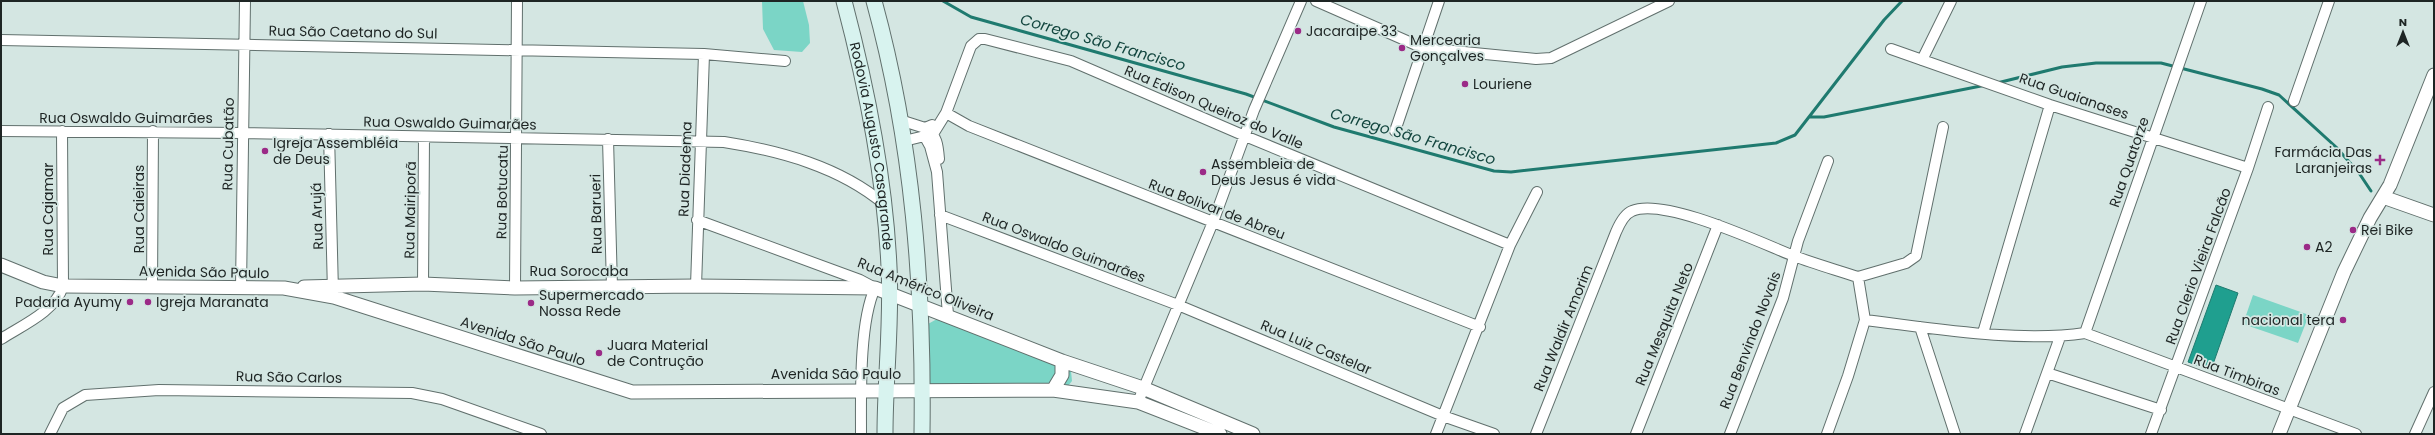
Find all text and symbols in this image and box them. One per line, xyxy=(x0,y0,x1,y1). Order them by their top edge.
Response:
water label: Corrego São Francisco xyxy=(1018,8,1188,76)
north arrow xyxy=(2383,12,2423,52)
text: N xyxy=(2399,14,2407,30)
street label: Rua São Caetano do Sul xyxy=(268,21,438,43)
place label: Jacaraipe 33 xyxy=(1306,21,1397,41)
marker: Jacaraipe 33 xyxy=(1293,26,1303,36)
place label: Mercearia Gonçalves xyxy=(1410,30,1484,66)
street label: Rodovia Augusto Casagrande xyxy=(845,40,898,251)
marker: Mercearia Gonçalves xyxy=(1397,43,1407,53)
street label: Rua Edison Queiroz do Valle xyxy=(1121,60,1307,154)
street label: Rua Guaianases xyxy=(2017,68,2131,124)
place label: Louriene xyxy=(1473,74,1532,94)
marker: Louriene xyxy=(1460,79,1470,89)
street label: Rua Cubatão xyxy=(217,97,239,191)
water label: Corrego São Francisco xyxy=(1328,102,1498,170)
street label: Rua Oswaldo Guimarães xyxy=(39,108,213,128)
street label: Rua Oswaldo Guimarães xyxy=(363,111,537,135)
street label: Rua Quatorze xyxy=(2104,114,2154,210)
street label: Rua Diadema xyxy=(673,121,697,217)
place label: Igreja Assembléia de Deus xyxy=(273,133,398,169)
place label: Farmácia Das Laranjeiras xyxy=(2275,142,2372,178)
street label: Rua Botucatu xyxy=(491,145,513,239)
marker: Igreja Assembléia de Deus xyxy=(260,146,270,156)
place label: Assembleia de Deus Jesus é vida xyxy=(1211,154,1336,190)
marker: Farmácia Das Laranjeiras xyxy=(2375,155,2385,165)
street label: Rua Mairiporã xyxy=(399,161,421,259)
street label: Rua Cajamar xyxy=(38,163,58,256)
street label: Rua Caieiras xyxy=(129,165,149,253)
marker: Assembleia de Deus Jesus é vida xyxy=(1198,167,1208,177)
street label: Rua Barueri xyxy=(585,174,607,254)
street label: Rua Bolivar de Abreu xyxy=(1146,174,1288,244)
street label: Rua Arujá xyxy=(306,182,328,250)
street label: Rua Clerio Vieira Falcão xyxy=(2160,185,2236,347)
street label: Rua Oswaldo Guimarães xyxy=(979,207,1149,287)
place label: Rei Bike xyxy=(2361,220,2414,240)
marker: Rei Bike xyxy=(2348,225,2358,235)
place label: A2 xyxy=(2315,237,2333,257)
marker: A2 xyxy=(2302,242,2312,252)
street label: Rua Américo Oliveira xyxy=(855,252,997,326)
street label: Rua Mesquita Neto xyxy=(1630,259,1698,389)
street label: Avenida São Paulo xyxy=(139,261,269,283)
street label: Rua Sorocaba xyxy=(530,261,628,281)
street label: Rua Waldir Amorim xyxy=(1528,262,1598,394)
street label: Rua Benvindo Novais xyxy=(1714,268,1786,412)
place label: Supermercado Nossa Rede xyxy=(539,285,644,321)
place label: Padaria Ayumy xyxy=(15,292,122,312)
place label: Igreja Maranata xyxy=(156,292,269,312)
marker: Padaria Ayumy xyxy=(125,297,135,307)
marker: Igreja Maranata xyxy=(143,297,153,307)
marker: Supermercado Nossa Rede xyxy=(526,298,536,308)
place label: nacional tera xyxy=(2242,310,2335,330)
street label: Avenida São Paulo xyxy=(458,311,588,371)
street label: Rua Luiz Castelar xyxy=(1257,315,1375,379)
marker: nacional tera xyxy=(2338,315,2348,325)
place label: Juara Material de Contrução xyxy=(607,335,708,371)
marker: Juara Material de Contrução xyxy=(594,348,604,358)
street label: Rua Timbiras xyxy=(2191,349,2283,401)
street label: Avenida São Paulo xyxy=(771,364,901,384)
street label: Rua São Carlos xyxy=(236,366,342,388)

